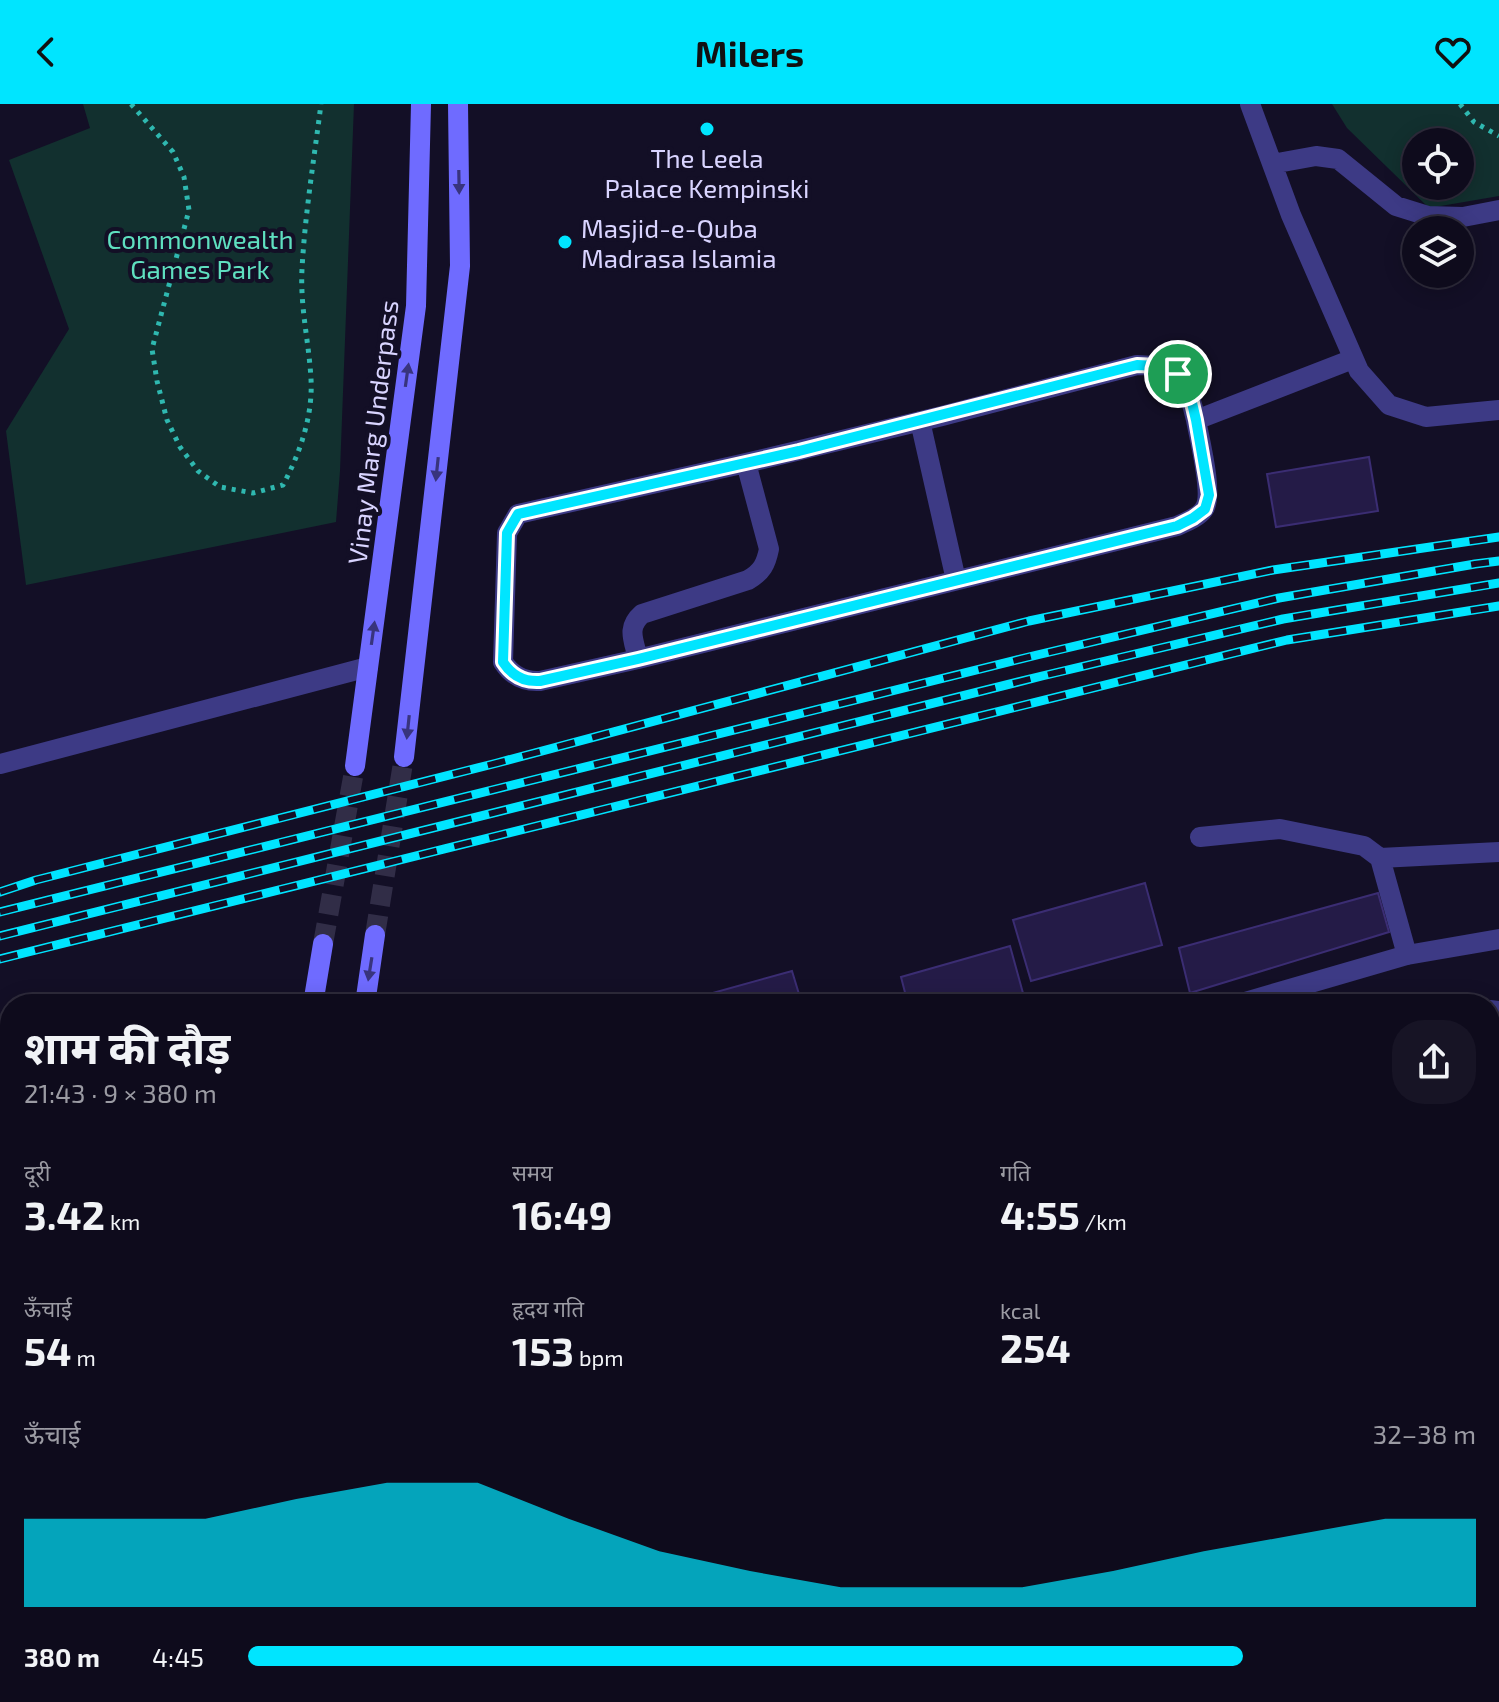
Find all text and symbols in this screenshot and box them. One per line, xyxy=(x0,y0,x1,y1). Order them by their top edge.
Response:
icon: back xyxy=(24,30,68,74)
icon: heart xyxy=(1431,30,1475,74)
text: Milers xyxy=(695,31,804,74)
marker: The Leela Palace Kempinski xyxy=(698,120,716,138)
map controls xyxy=(1402,128,1474,288)
button: locate xyxy=(1402,128,1474,200)
place label: The Leela Palace Kempinski xyxy=(604,142,810,203)
one-way arrow xyxy=(453,170,465,195)
place label: Masjid-e-Quba Madrasa Islamia xyxy=(581,212,776,273)
button: layers xyxy=(1402,216,1474,288)
park label: Commonwealth Games Park xyxy=(106,223,294,284)
marker: Masjid-e-Quba Madrasa Islamia xyxy=(556,233,574,251)
street label: Vinay Marg Underpass xyxy=(340,298,404,566)
pin xyxy=(1144,340,1212,408)
icon: arrive xyxy=(1156,352,1200,396)
one-way arrow xyxy=(401,362,414,387)
one-way arrow xyxy=(430,457,443,482)
one-way arrow xyxy=(367,620,380,645)
one-way arrow xyxy=(401,715,414,740)
one-way arrow xyxy=(363,957,376,982)
text: शाम की दौड़ xyxy=(24,1020,230,1073)
button: share xyxy=(1392,1020,1476,1104)
text: 21:43 · 9 × 380 m xyxy=(24,1077,217,1108)
text: दूरी xyxy=(24,1159,50,1185)
text: समय xyxy=(512,1159,553,1185)
text: गति xyxy=(1000,1159,1031,1185)
text: 3.42 xyxy=(24,1190,105,1238)
text: 16:49 xyxy=(512,1190,612,1238)
text: 4:55 xyxy=(1000,1190,1080,1238)
text: km xyxy=(105,1208,140,1234)
text: /km xyxy=(1080,1208,1127,1234)
text: ऊँचाई xyxy=(24,1295,72,1321)
text: हृदय गति xyxy=(512,1295,584,1321)
text: kcal xyxy=(1000,1297,1040,1323)
text: 254 xyxy=(1000,1323,1071,1371)
text: 54 xyxy=(24,1326,72,1374)
text: 153 xyxy=(512,1326,574,1374)
text: m xyxy=(72,1344,96,1370)
text: bpm xyxy=(574,1344,624,1370)
text: ऊँचाई xyxy=(24,1418,80,1449)
text: 32–38 m xyxy=(1373,1418,1476,1449)
text: 380 m xyxy=(24,1641,100,1672)
text: 4:45 xyxy=(152,1641,204,1672)

